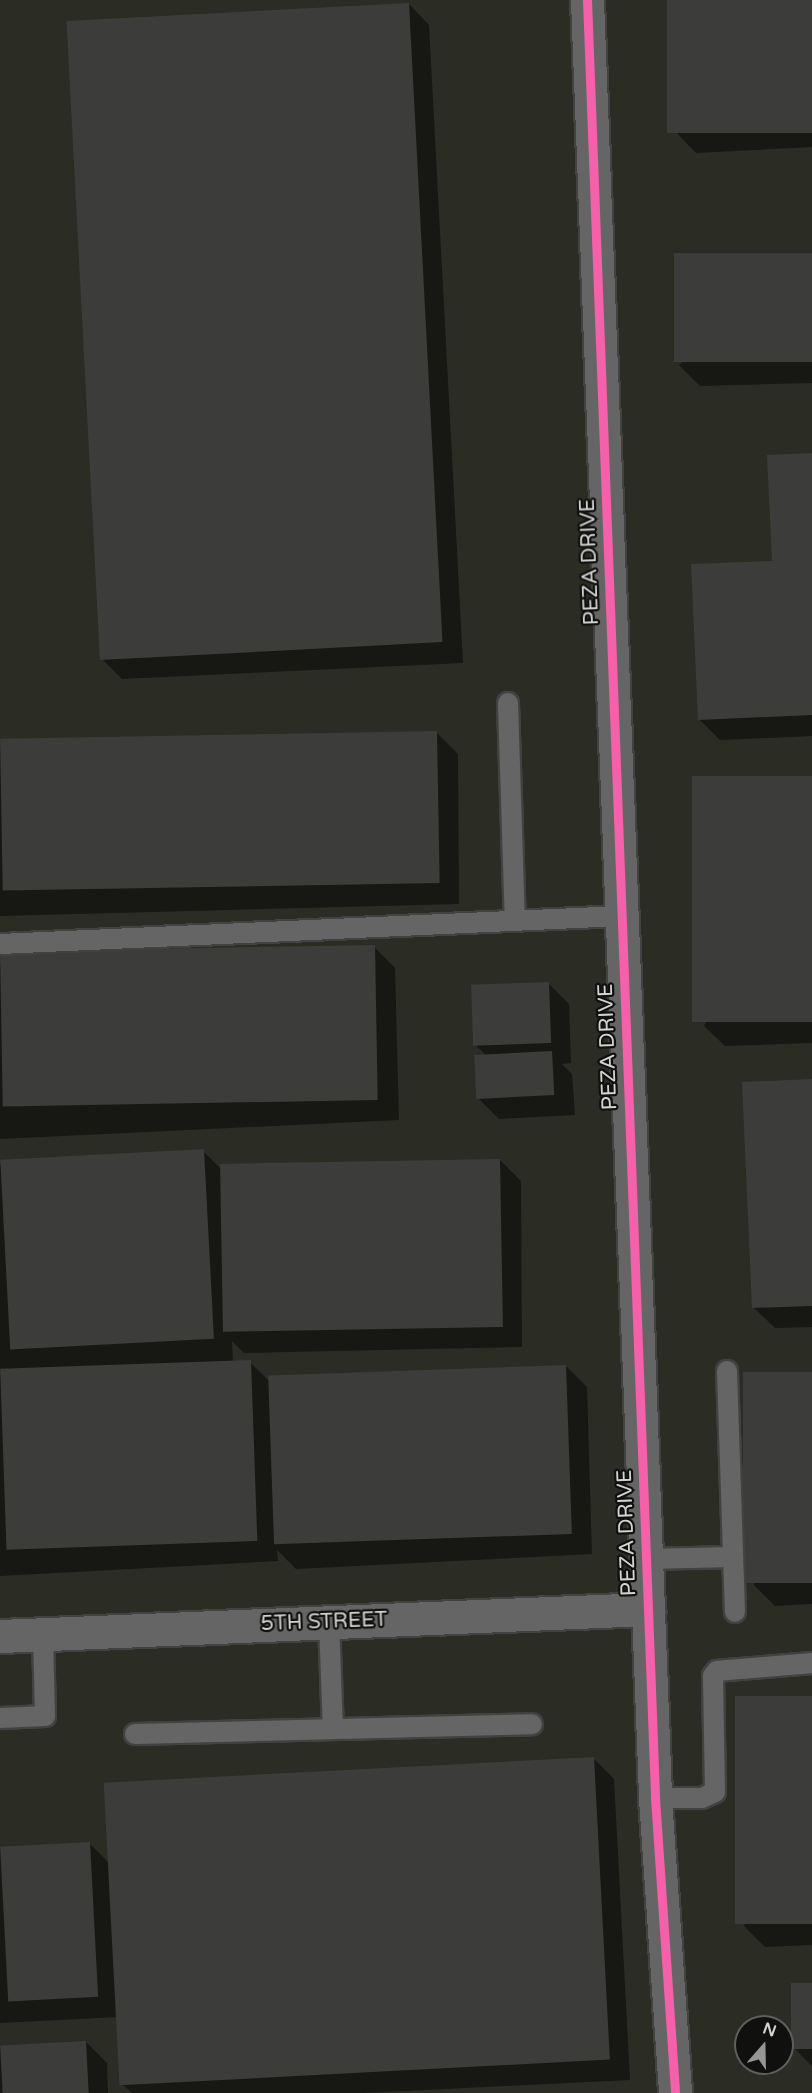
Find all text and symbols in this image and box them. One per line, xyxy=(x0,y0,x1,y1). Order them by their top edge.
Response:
street label: PEZA DRIVE xyxy=(575,498,605,626)
street label: PEZA DRIVE xyxy=(593,983,623,1111)
street label: PEZA DRIVE xyxy=(612,1469,642,1597)
street label: 5TH STREET xyxy=(260,1607,388,1637)
north arrow xyxy=(734,2015,794,2075)
text: N xyxy=(760,2018,779,2042)

